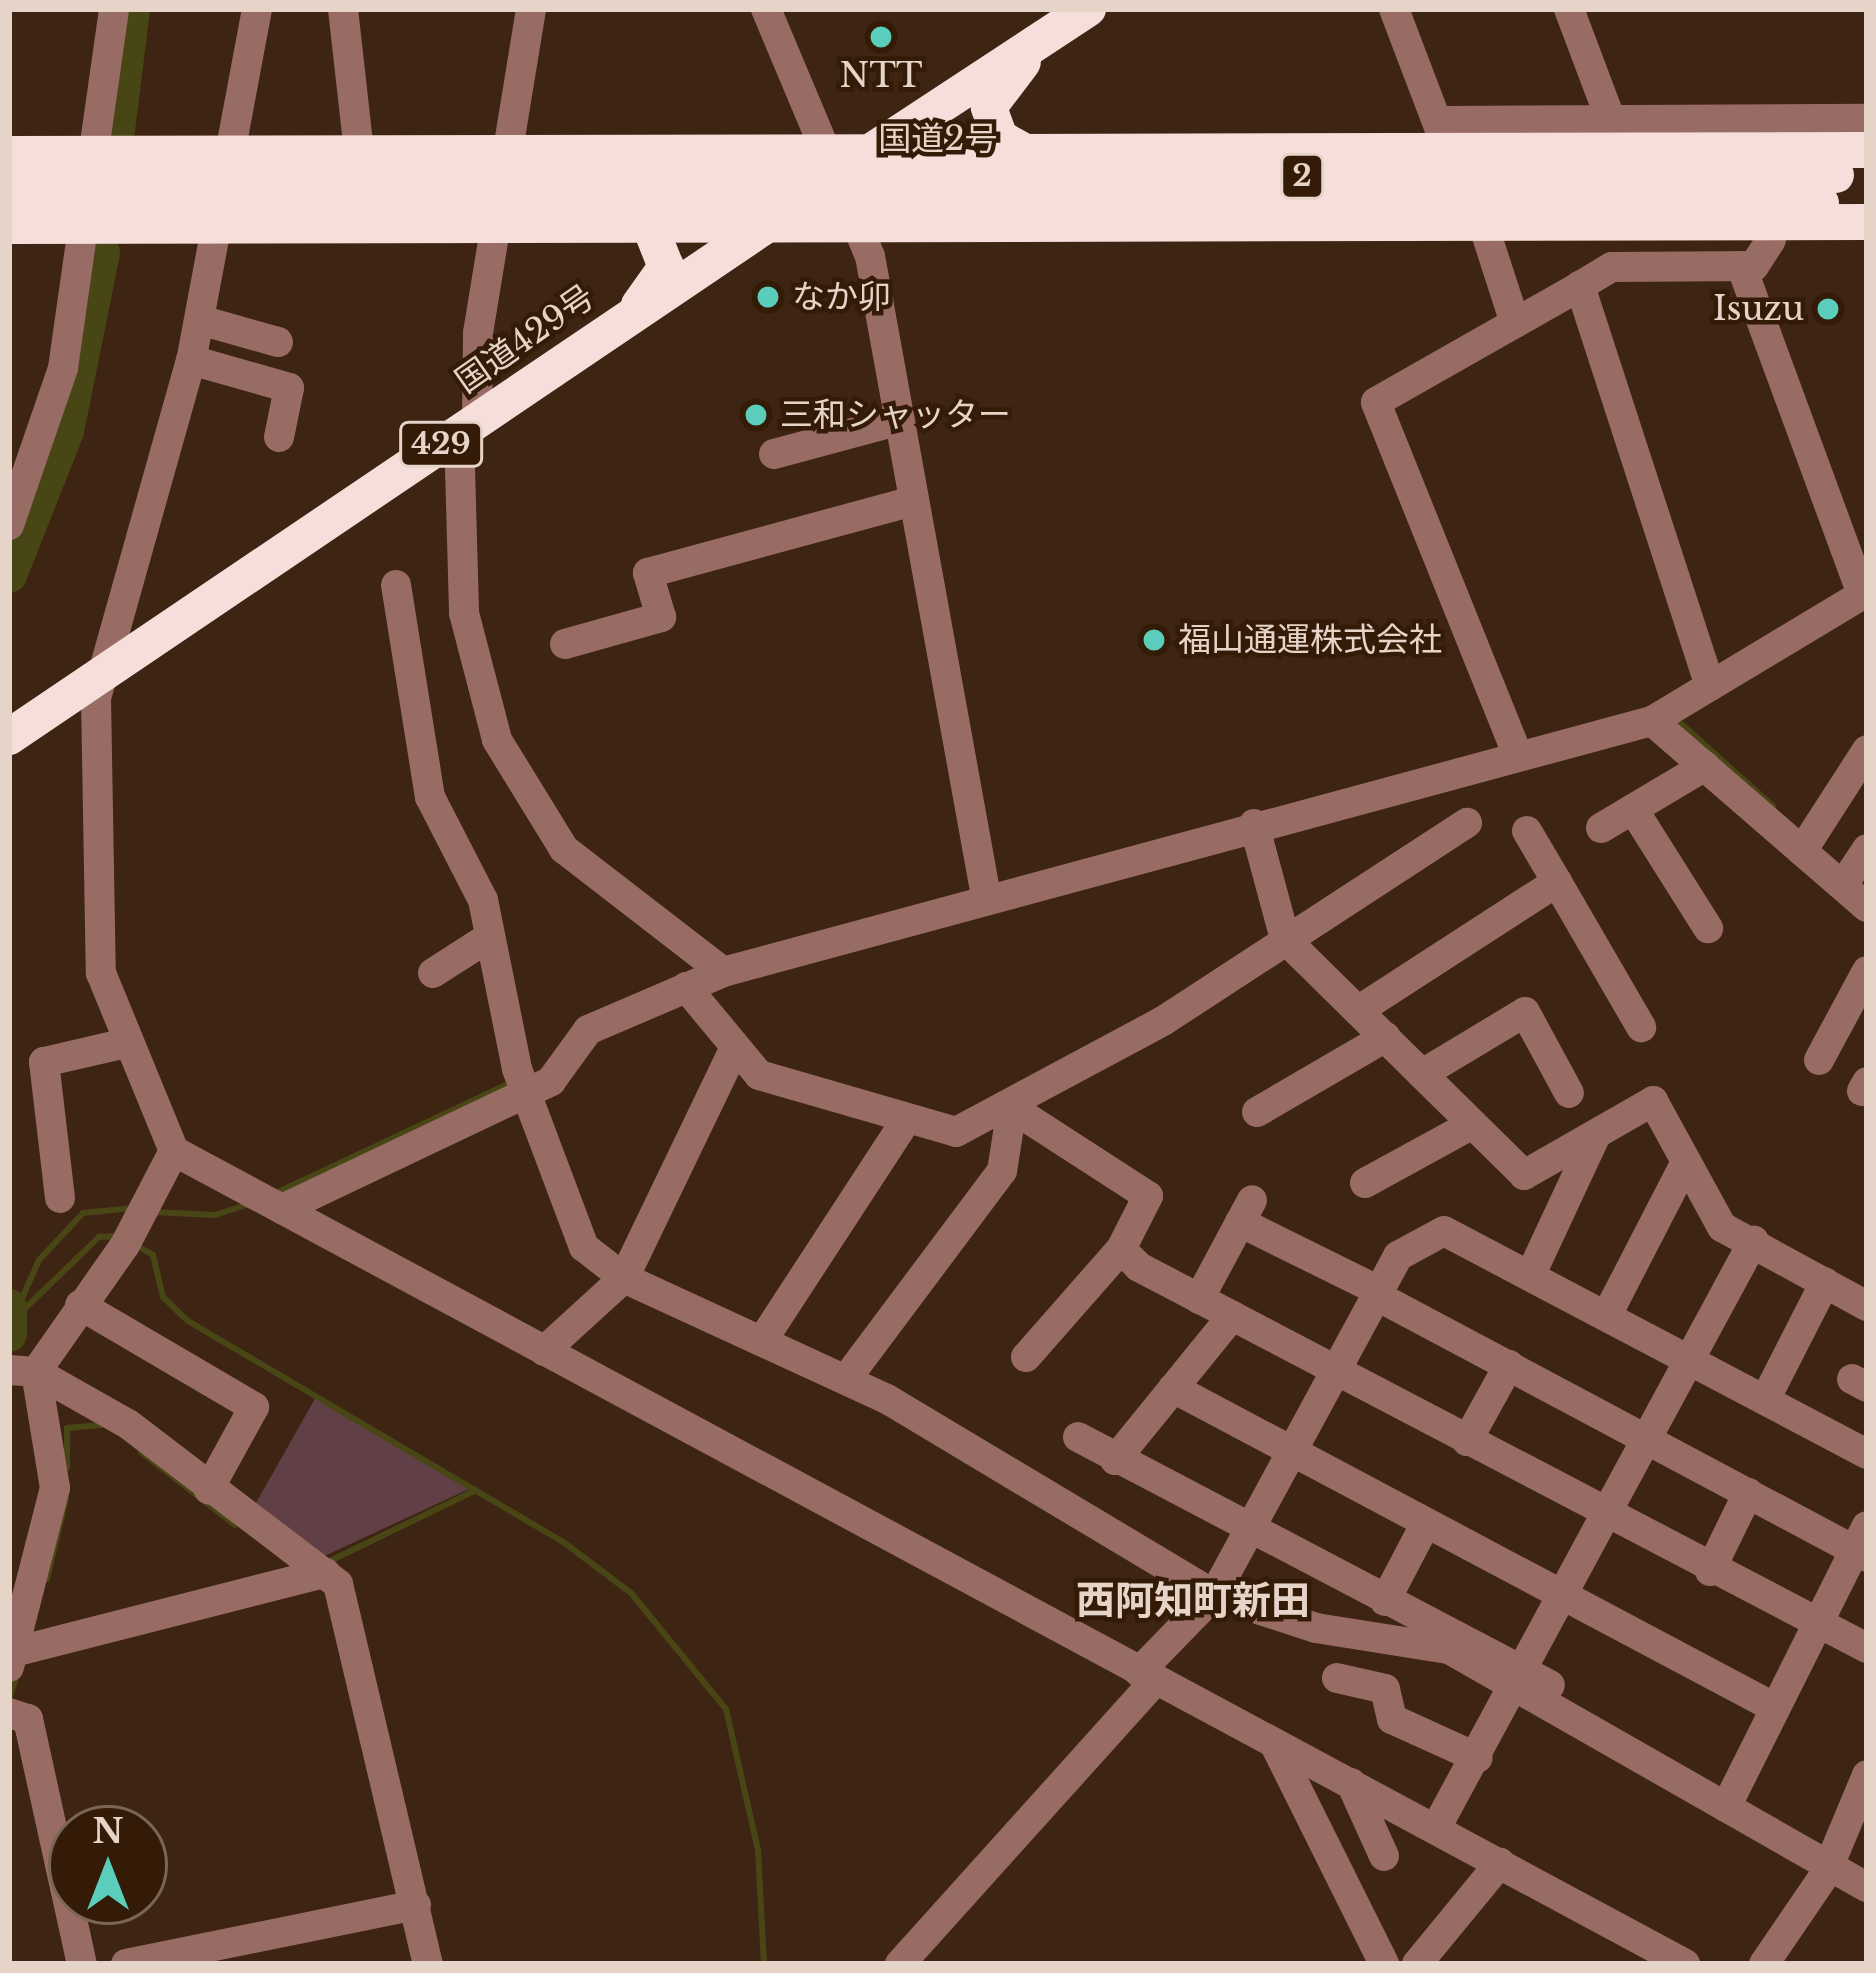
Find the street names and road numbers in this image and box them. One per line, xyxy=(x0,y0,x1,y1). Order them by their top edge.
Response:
street label: 国道2号 xyxy=(878,119,998,159)
road number: 2 xyxy=(1278,152,1326,200)
street label: 国道429号 xyxy=(448,277,602,401)
road number: 429 xyxy=(399,420,483,468)

